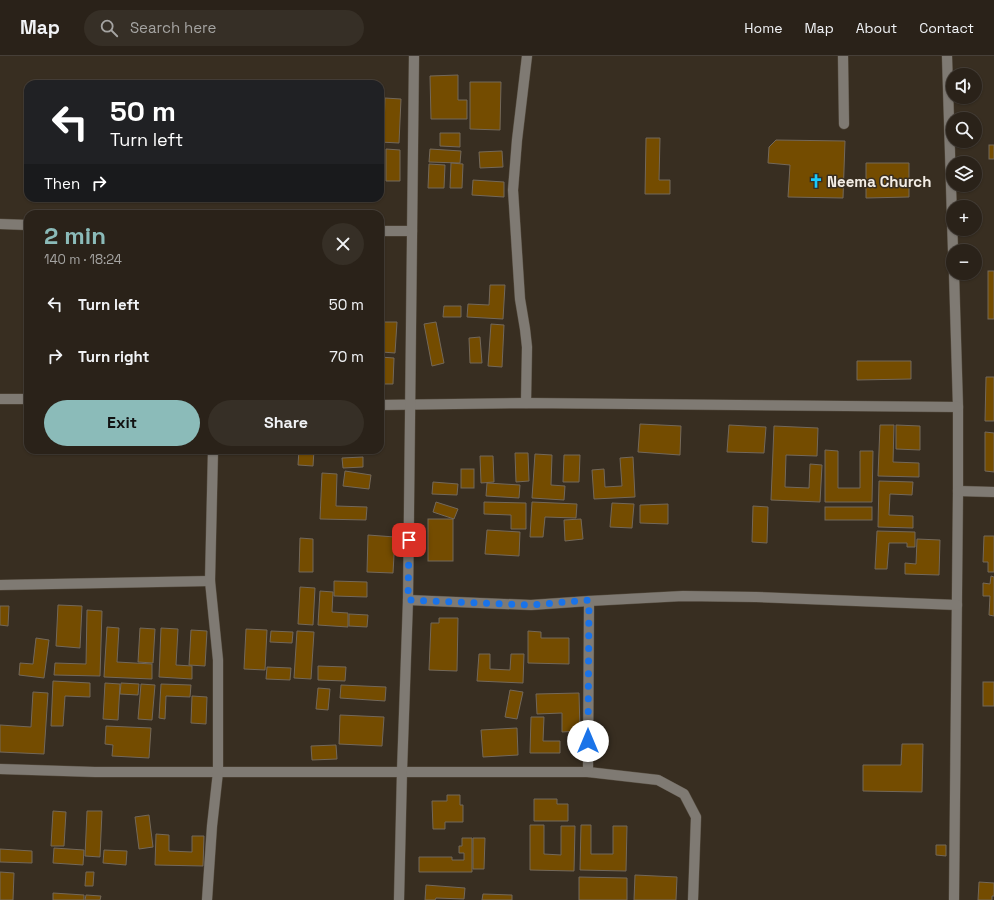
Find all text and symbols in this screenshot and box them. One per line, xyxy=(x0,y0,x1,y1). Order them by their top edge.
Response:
search box xyxy=(84,10,364,46)
text: Map xyxy=(20,15,60,40)
icon: search xyxy=(98,17,120,39)
text: Search here xyxy=(130,18,216,37)
text: Home xyxy=(744,19,782,37)
text: Map xyxy=(804,19,834,37)
text: About xyxy=(856,19,897,37)
text: Contact xyxy=(919,19,974,37)
map controls xyxy=(946,68,982,280)
button: sound xyxy=(946,68,982,104)
text: 50 m xyxy=(110,93,176,129)
icon: left xyxy=(44,96,96,148)
button: search xyxy=(946,112,982,148)
text: Turn left xyxy=(110,128,183,151)
button: layers xyxy=(946,156,982,192)
icon: right xyxy=(88,172,110,194)
place label: Neema Church xyxy=(827,172,931,191)
church icon: Neema Church xyxy=(808,173,824,189)
text: Then xyxy=(44,174,80,193)
button: + xyxy=(946,200,982,236)
text: 2 min xyxy=(44,220,106,251)
button: close xyxy=(322,223,364,265)
button: − xyxy=(946,244,982,280)
text: 140 m · 18:24 xyxy=(44,251,122,268)
icon: left xyxy=(44,293,66,315)
text: Turn left xyxy=(78,295,140,314)
text: 50 m xyxy=(329,295,364,314)
icon: right xyxy=(44,345,66,367)
text: Turn right xyxy=(78,347,149,366)
text: 70 m xyxy=(329,347,364,366)
button: Exit xyxy=(44,400,200,446)
button: Share xyxy=(208,400,364,446)
pin xyxy=(392,523,426,557)
icon: arrive xyxy=(398,529,420,551)
position arrow xyxy=(567,720,609,762)

